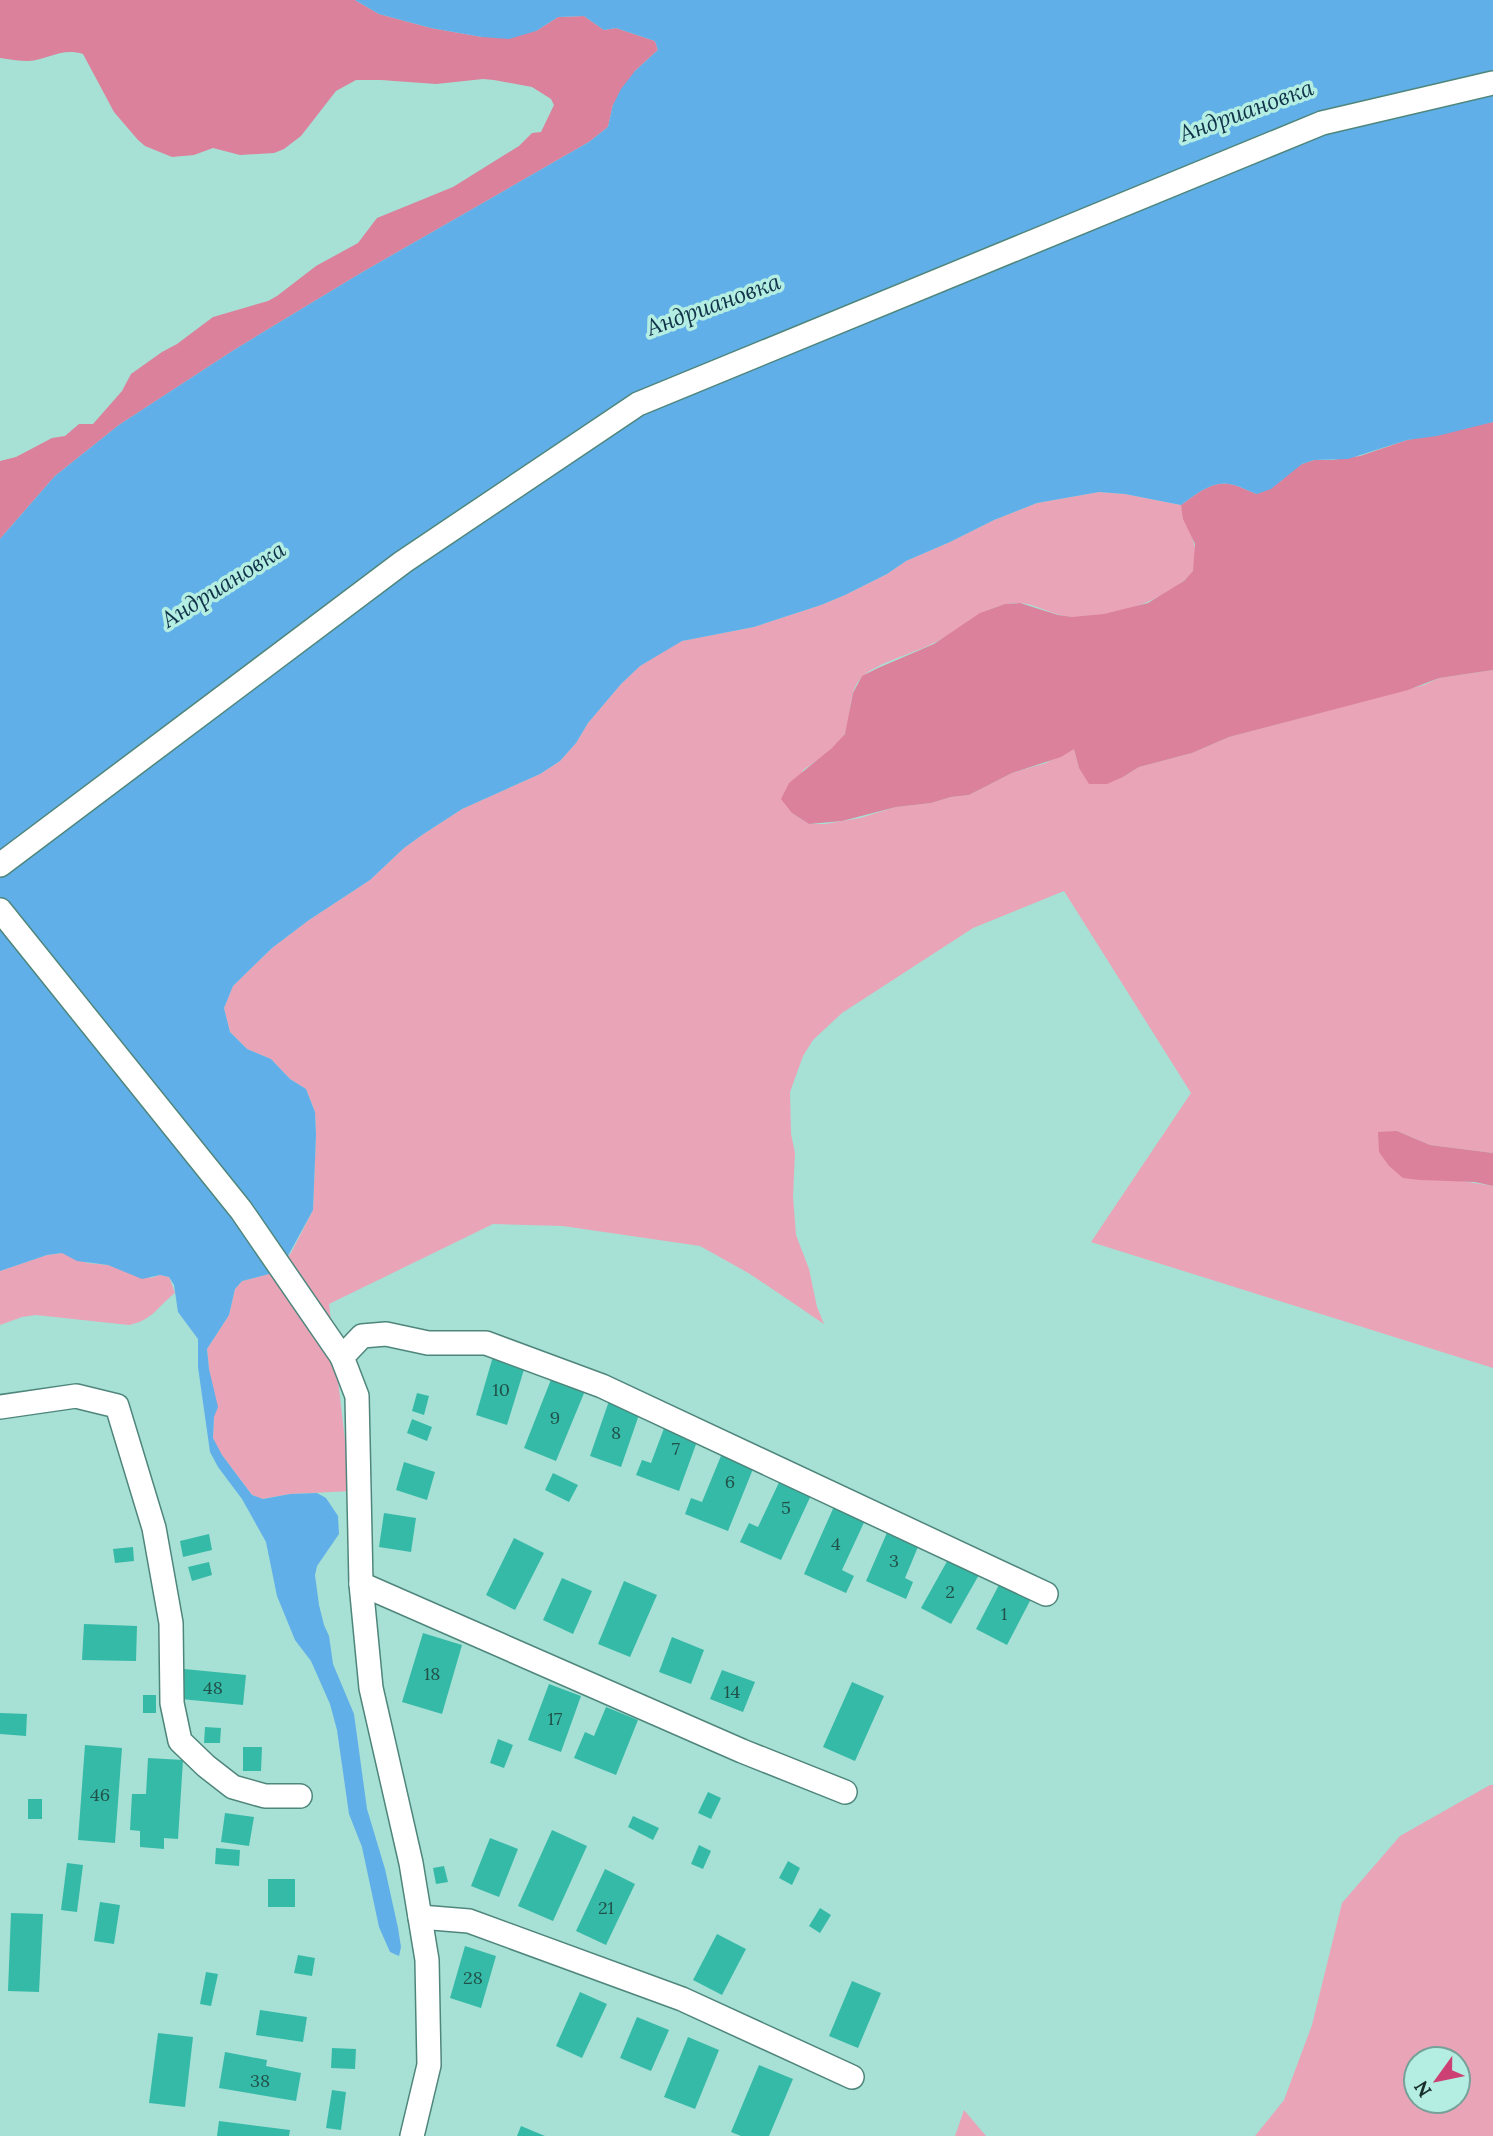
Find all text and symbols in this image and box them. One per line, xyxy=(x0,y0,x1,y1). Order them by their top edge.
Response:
water label: Андриановка xyxy=(1174,72,1318,148)
water label: Андриановка xyxy=(641,266,785,342)
water label: Андриановка xyxy=(155,534,291,634)
house number: 10 xyxy=(492,1378,510,1401)
house number: 9 xyxy=(550,1406,560,1429)
house number: 8 xyxy=(611,1421,621,1444)
house number: 7 xyxy=(672,1437,680,1460)
house number: 6 xyxy=(725,1470,735,1493)
house number: 5 xyxy=(781,1496,791,1519)
house number: 4 xyxy=(831,1532,841,1555)
house number: 3 xyxy=(889,1549,899,1572)
house number: 2 xyxy=(945,1580,955,1603)
house number: 1 xyxy=(1001,1602,1007,1625)
house number: 18 xyxy=(424,1662,440,1685)
house number: 48 xyxy=(203,1676,223,1699)
house number: 14 xyxy=(724,1680,740,1703)
house number: 17 xyxy=(548,1707,562,1730)
house number: 46 xyxy=(90,1783,110,1806)
house number: 21 xyxy=(598,1896,614,1919)
house number: 28 xyxy=(463,1966,483,1989)
north arrow xyxy=(1402,2045,1472,2115)
house number: 38 xyxy=(250,2069,270,2092)
text: N xyxy=(1409,2076,1437,2102)

